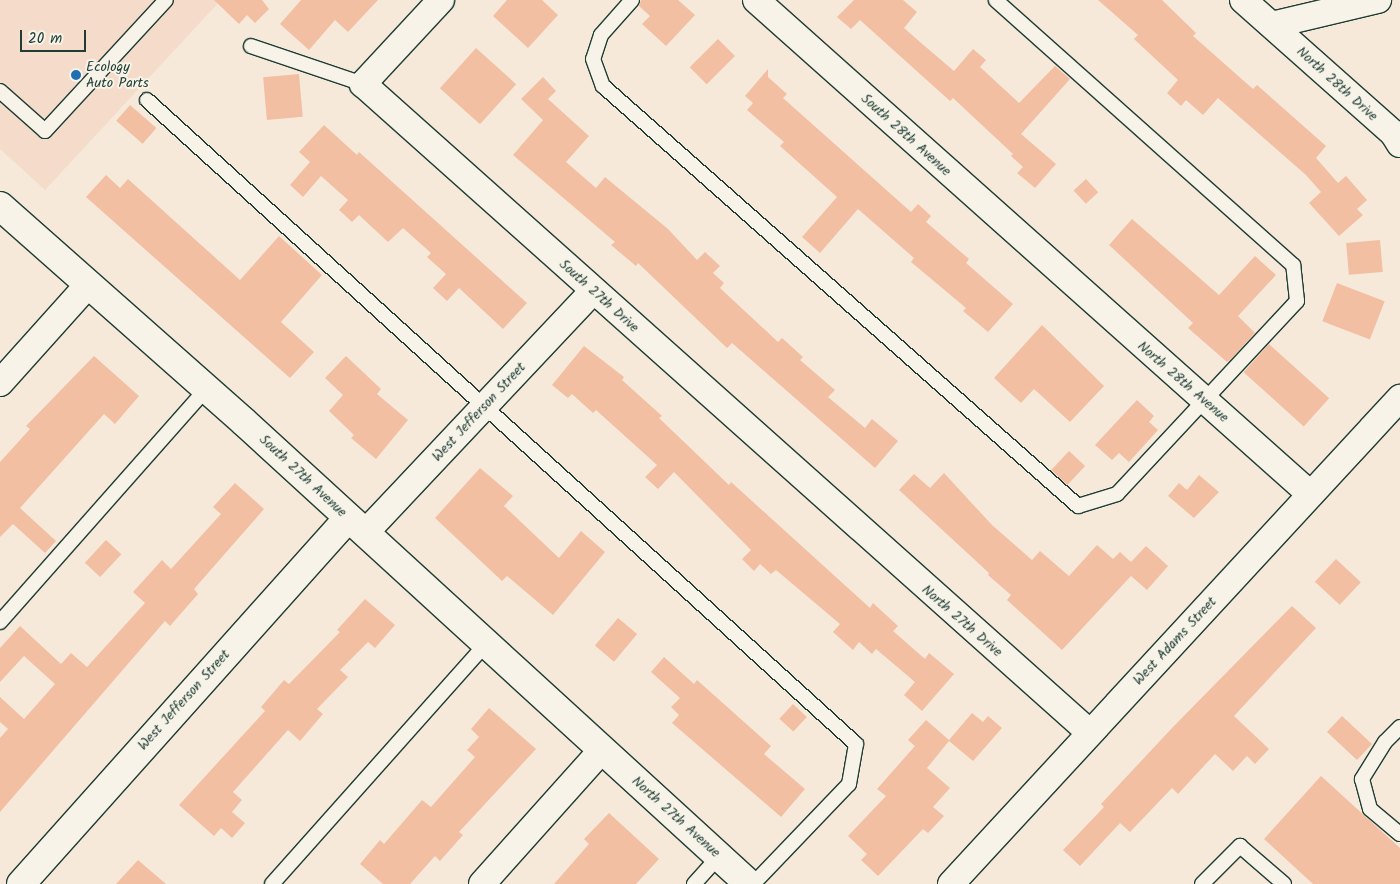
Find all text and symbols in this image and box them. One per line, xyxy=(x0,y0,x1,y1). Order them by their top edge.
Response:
scale bar xyxy=(22,20,89,52)
text: 20 m xyxy=(28,27,62,51)
street label: North 28th Drive xyxy=(1293,43,1381,125)
place label: Ecology Auto Parts xyxy=(86,59,149,92)
marker: Ecology Auto Parts xyxy=(70,69,82,81)
street label: South 28th Avenue xyxy=(858,90,954,180)
street label: South 27th Drive xyxy=(556,256,642,336)
street label: North 28th Avenue xyxy=(1134,338,1232,426)
street label: West Jefferson Street xyxy=(429,359,529,465)
street label: South 27th Avenue xyxy=(256,431,350,521)
street label: North 27th Drive xyxy=(918,581,1006,661)
street label: West Adams Street xyxy=(1130,593,1220,689)
street label: West Jefferson Street xyxy=(134,646,234,754)
street label: North 27th Avenue xyxy=(628,773,724,861)

